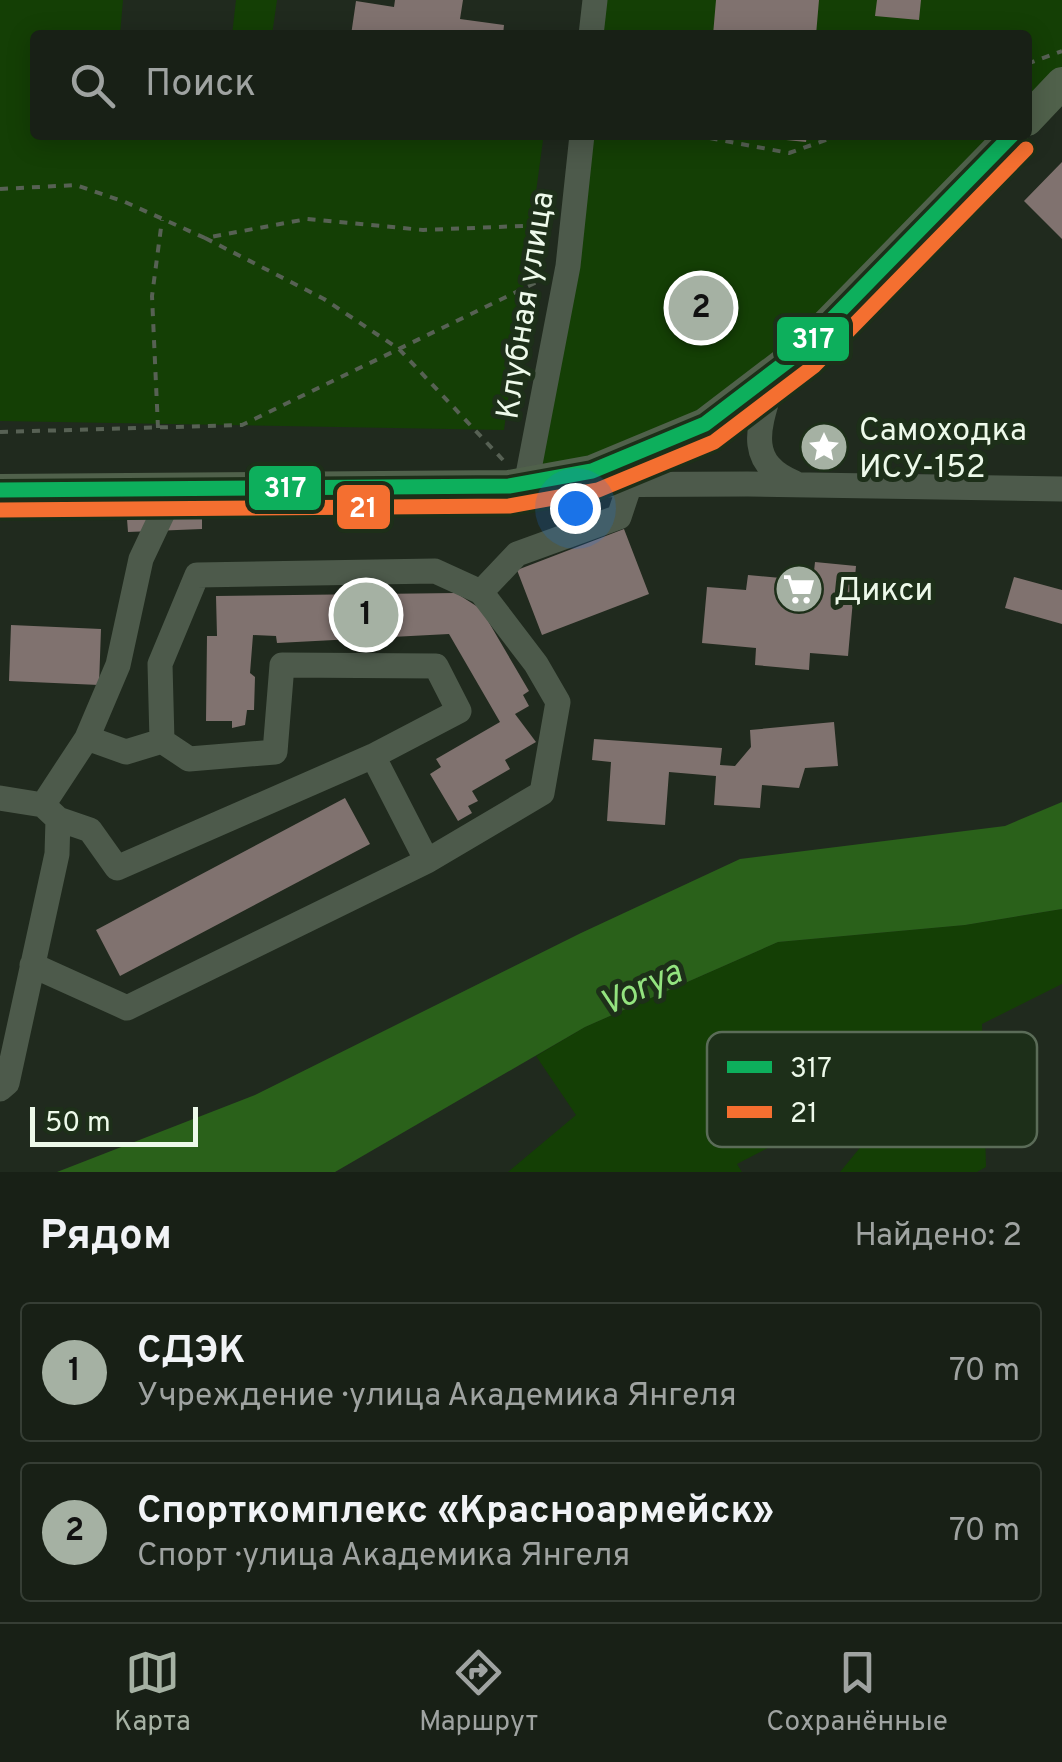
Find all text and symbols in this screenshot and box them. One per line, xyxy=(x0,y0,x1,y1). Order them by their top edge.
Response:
search box xyxy=(30,30,1032,140)
icon: search xyxy=(65,58,120,113)
text: Поиск xyxy=(145,61,256,110)
street label: Клубная улица xyxy=(489,189,565,422)
pin: 2 xyxy=(668,270,734,346)
line badge: 317 xyxy=(775,315,851,363)
text: 317 xyxy=(792,323,834,359)
place label: Самоходка ИСУ-152 xyxy=(859,412,1027,489)
place icon: Самоходка ИСУ-152 xyxy=(798,421,850,473)
line badge: 317 xyxy=(247,464,323,512)
text: 317 xyxy=(264,472,306,508)
line badge: 21 xyxy=(335,483,392,531)
your location xyxy=(550,483,601,534)
text: 21 xyxy=(349,492,377,528)
supermarket icon: Дикси xyxy=(773,563,825,615)
place label: Дикси xyxy=(834,572,933,612)
pin: 1 xyxy=(334,578,398,652)
water label: Vorya xyxy=(593,952,690,1028)
legend xyxy=(707,1032,1037,1147)
text: 317 xyxy=(790,1052,832,1088)
text: 21 xyxy=(790,1097,818,1133)
scale bar xyxy=(30,1102,198,1146)
text: 50 m xyxy=(45,1106,111,1142)
text: Рядом xyxy=(40,1211,172,1264)
text: Найдено: 2 xyxy=(855,1217,1022,1257)
text: СДЭК xyxy=(137,1328,245,1377)
text: 1 xyxy=(68,1352,81,1392)
text: 70 m xyxy=(949,1352,1020,1392)
text: Учреждение · улица Академика Янгеля xyxy=(137,1377,737,1417)
text: Спорткомплекс «Красноармейск» xyxy=(137,1488,774,1537)
text: 2 xyxy=(65,1512,84,1552)
text: 70 m xyxy=(949,1512,1020,1552)
text: Спорт · улица Академика Янгеля xyxy=(137,1537,630,1577)
tab: Карта xyxy=(114,1645,191,1741)
tab: Маршрут xyxy=(419,1645,538,1741)
tab: Сохранённые xyxy=(766,1645,948,1741)

